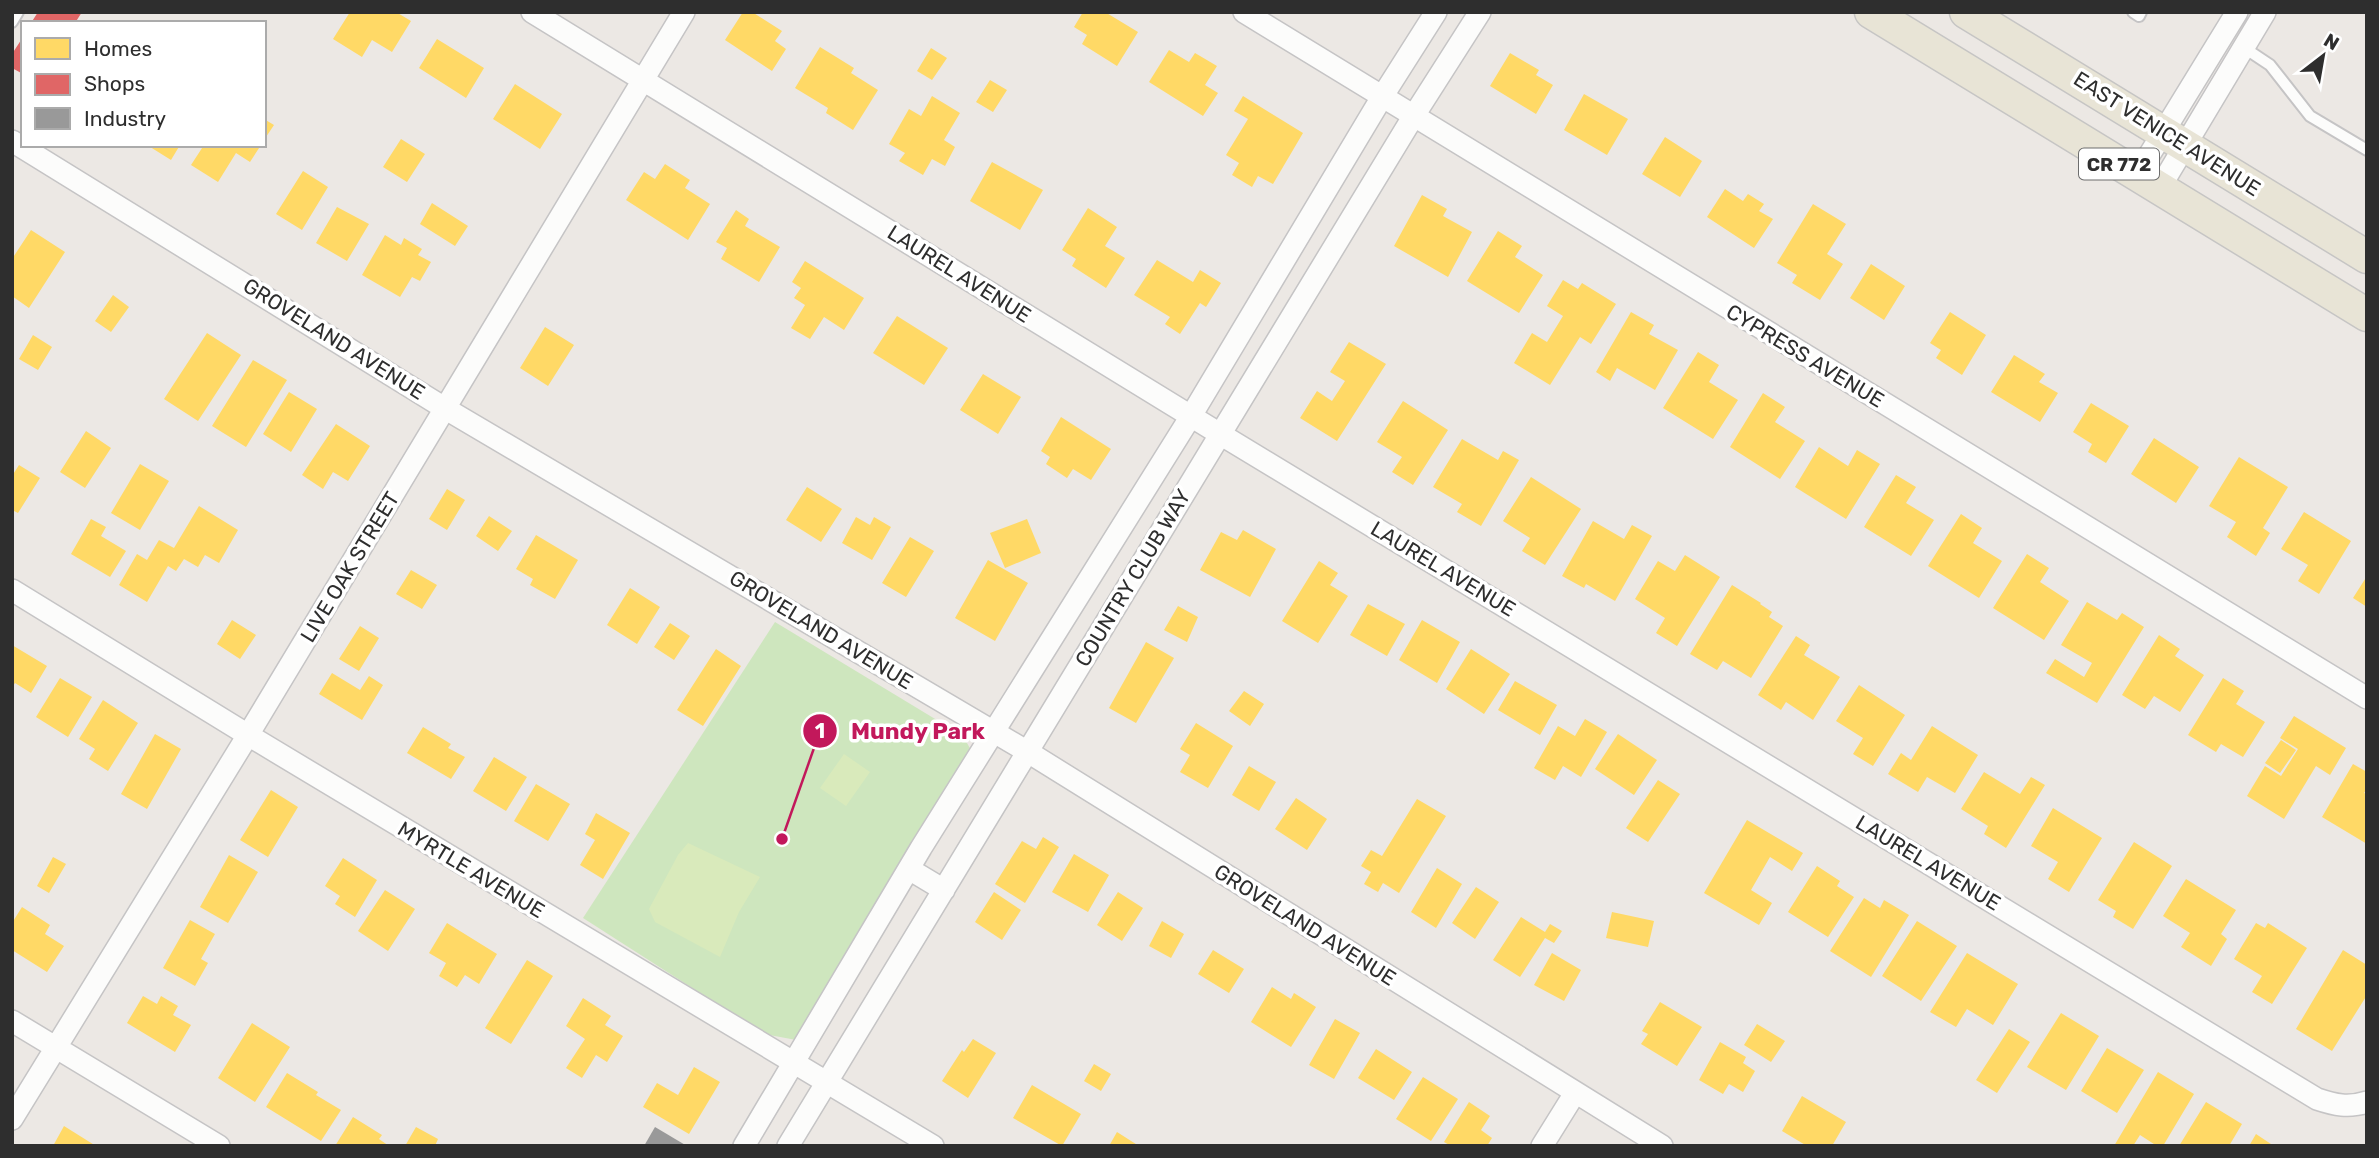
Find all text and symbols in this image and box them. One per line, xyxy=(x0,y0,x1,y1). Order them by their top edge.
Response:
legend xyxy=(21,21,266,147)
north arrow xyxy=(2288,21,2358,91)
text: N xyxy=(2320,28,2343,55)
text: Homes xyxy=(84,36,152,61)
street label: EAST VENICE AVENUE xyxy=(2069,66,2265,201)
text: Shops xyxy=(84,71,145,96)
text: Industry xyxy=(84,106,166,131)
road number: CR 772 xyxy=(2079,148,2159,180)
street label: LAUREL AVENUE xyxy=(883,219,1036,328)
street label: GROVELAND AVENUE xyxy=(239,272,430,405)
street label: CYPRESS AVENUE xyxy=(1722,299,1889,412)
street label: COUNTRY CLUB WAY xyxy=(1070,485,1195,671)
street label: LIVE OAK STREET xyxy=(295,487,404,647)
street label: LAUREL AVENUE xyxy=(1366,516,1520,622)
street label: GROVELAND AVENUE xyxy=(725,565,917,694)
callout: Mundy Park xyxy=(802,709,1000,753)
text: Mundy Park xyxy=(851,717,985,745)
text: 1 xyxy=(815,718,825,743)
street label: LAUREL AVENUE xyxy=(1851,810,2005,916)
street label: MYRTLE AVENUE xyxy=(393,816,549,923)
street label: GROVELAND AVENUE xyxy=(1210,858,1401,991)

